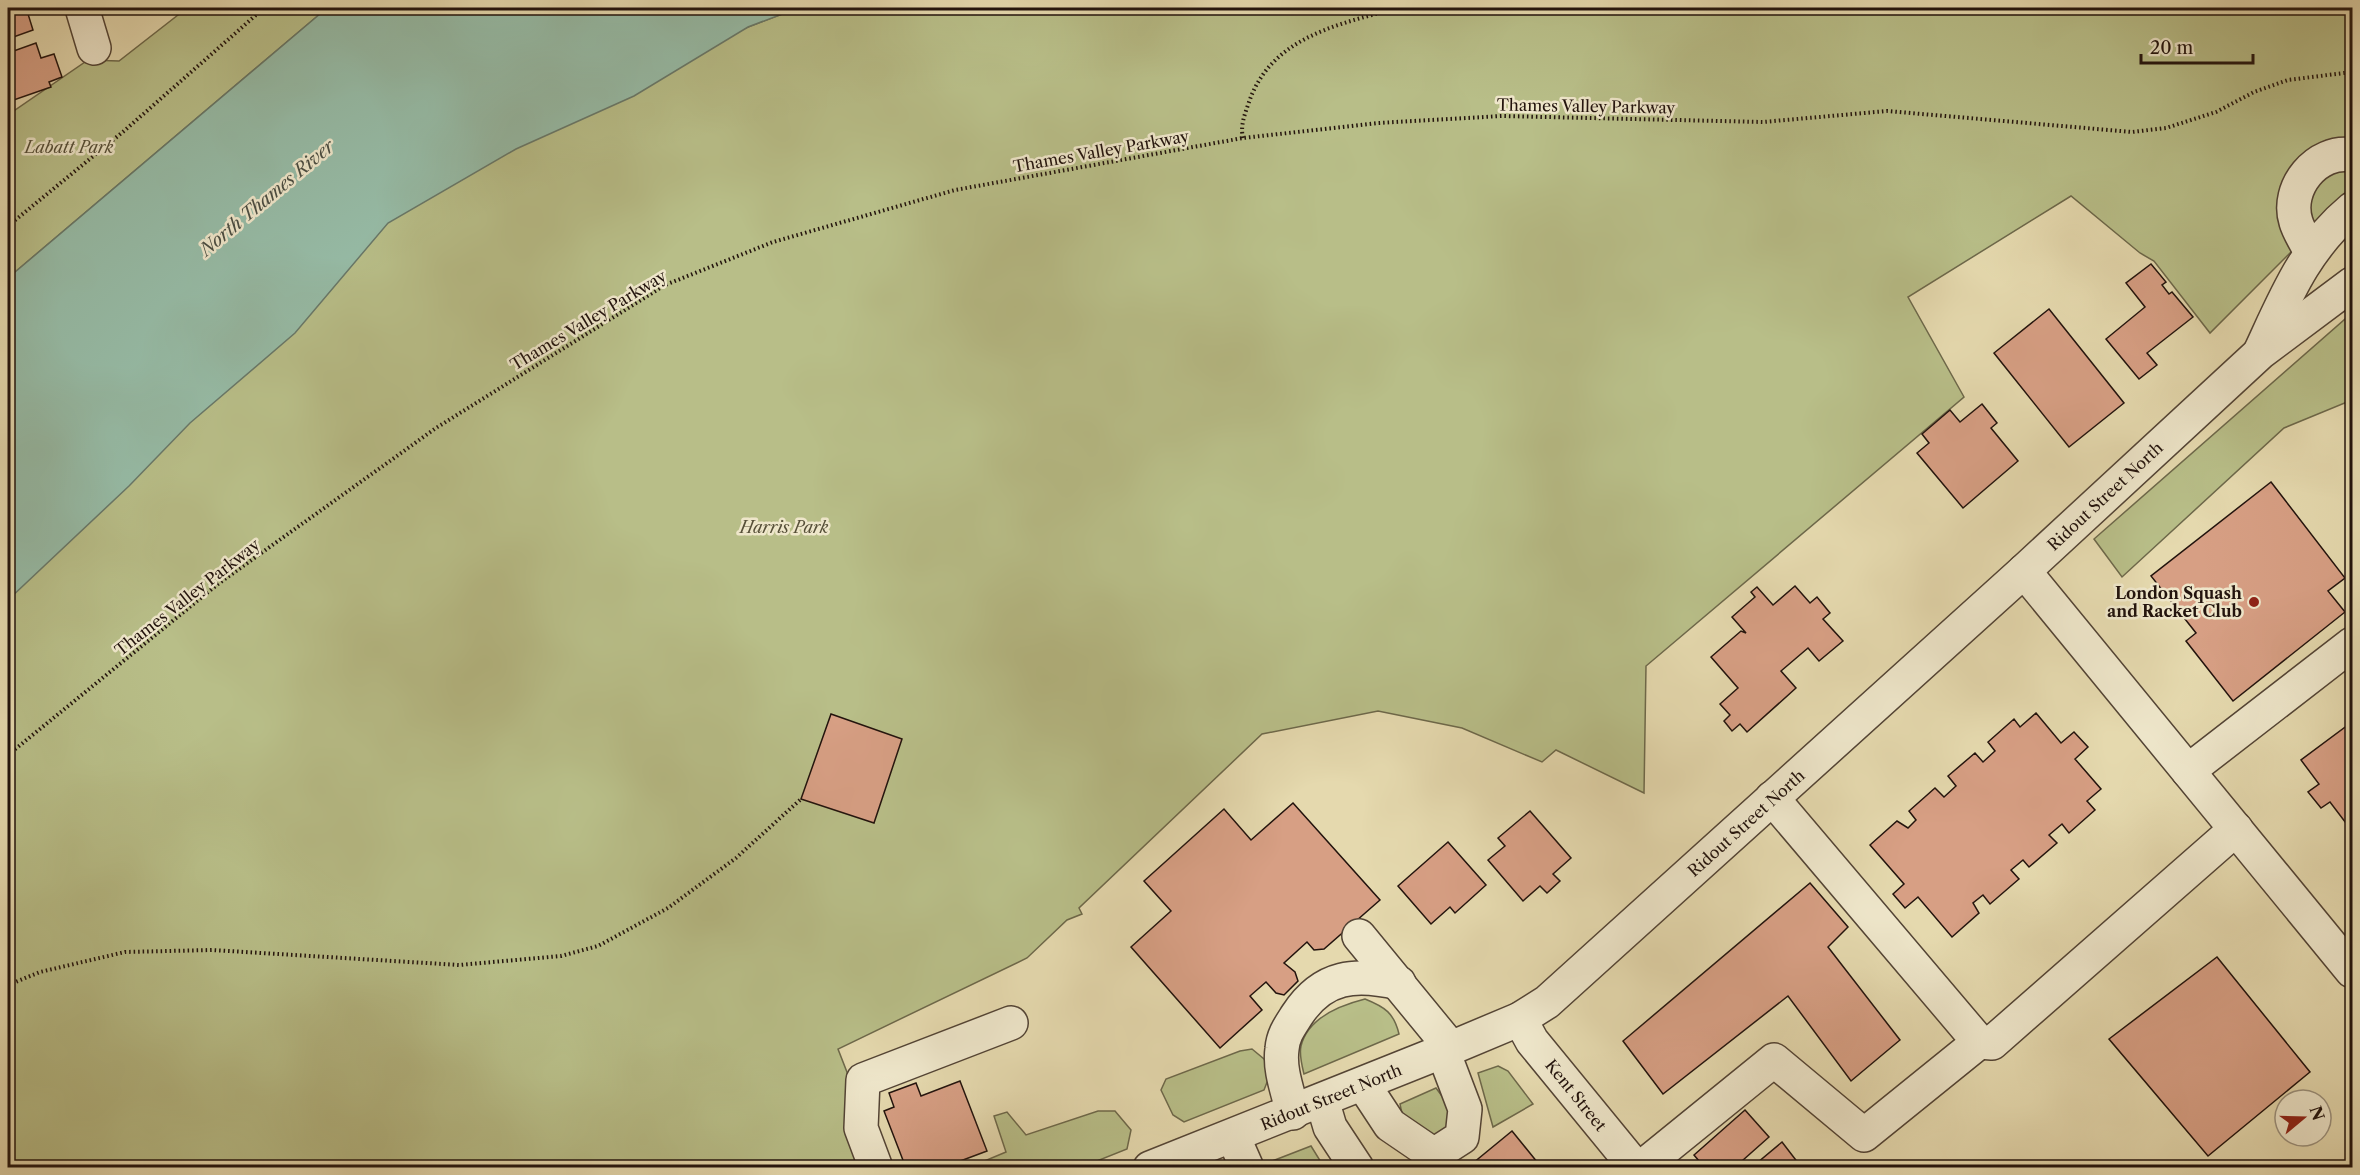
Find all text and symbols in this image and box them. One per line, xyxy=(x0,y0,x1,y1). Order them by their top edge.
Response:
scale bar xyxy=(2141,27,2254,65)
text: 20 m xyxy=(2150,37,2194,59)
street label: Thames Valley Parkway xyxy=(1497,94,1676,118)
street label: Thames Valley Parkway xyxy=(1011,125,1192,176)
water label: North Thames River xyxy=(194,134,340,262)
park label: Labatt Park xyxy=(23,137,114,157)
street label: Thames Valley Parkway xyxy=(506,265,671,375)
street label: Ridout Street North xyxy=(2043,437,2167,555)
park label: Harris Park xyxy=(738,517,829,537)
street label: Thames Valley Parkway xyxy=(111,534,264,660)
place label: London Squash and Racket Club xyxy=(2107,583,2242,621)
marker: London Squash and Racket Club xyxy=(2247,595,2261,609)
street label: Ridout Street North xyxy=(1683,765,1809,881)
street label: Kent Street xyxy=(1541,1055,1611,1135)
street label: Ridout Street North xyxy=(1257,1060,1405,1134)
north arrow xyxy=(2273,1088,2333,1148)
text: N xyxy=(2305,1103,2329,1123)

